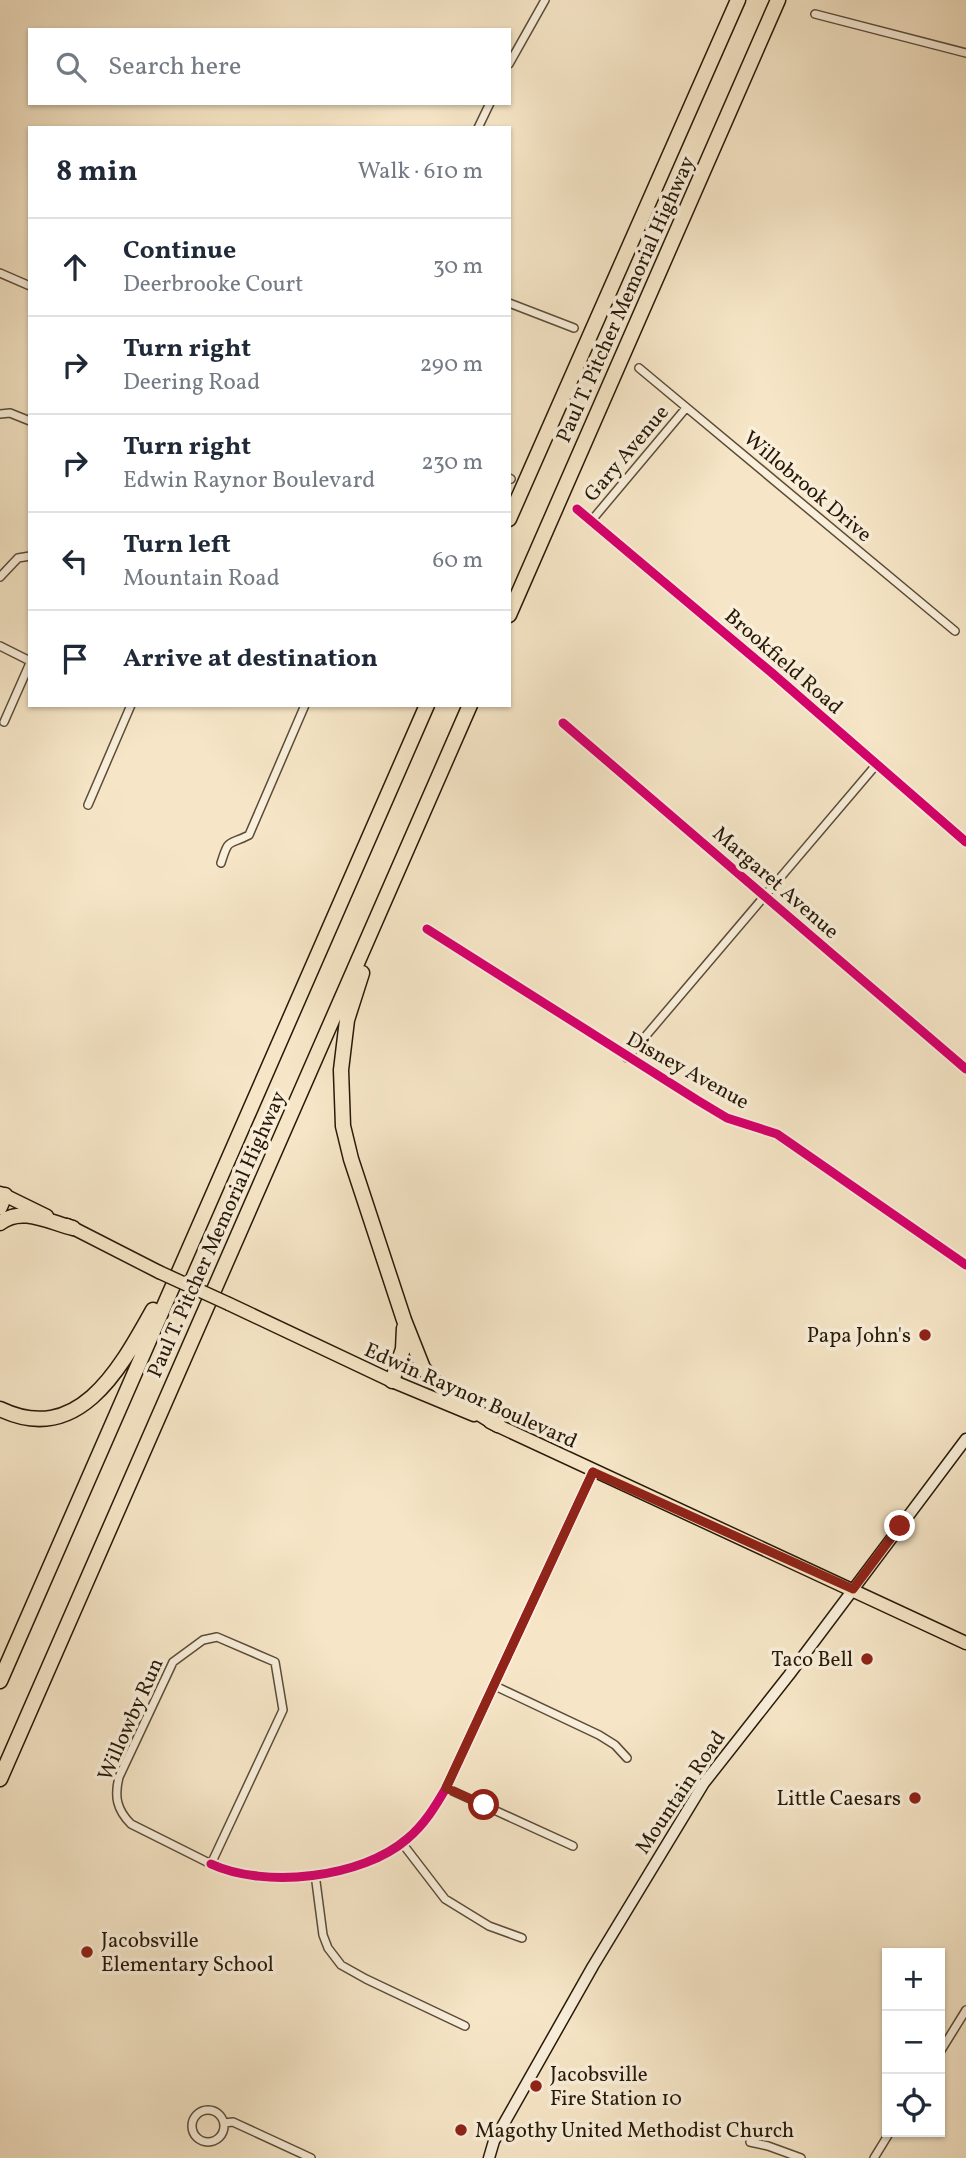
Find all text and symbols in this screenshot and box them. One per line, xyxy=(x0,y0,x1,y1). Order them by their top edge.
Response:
search box xyxy=(28,28,511,105)
icon: search xyxy=(52,48,90,86)
text: Search here xyxy=(108,49,241,85)
text: 8 min xyxy=(56,151,138,193)
street label: Paul T. Pitcher Memorial Highway xyxy=(550,151,703,448)
text: Walk · 610 m xyxy=(358,156,483,188)
text: Continue xyxy=(123,233,236,269)
icon: ahead xyxy=(56,248,94,286)
text: 30 m xyxy=(433,251,483,283)
text: Deerbrooke Court xyxy=(123,269,303,301)
text: Turn right xyxy=(123,331,251,367)
icon: right xyxy=(56,346,94,384)
text: 290 m xyxy=(420,349,483,381)
text: Deering Road xyxy=(123,367,260,399)
street label: Gary Avenue xyxy=(578,399,676,509)
street label: Willobrook Drive xyxy=(737,425,878,550)
text: Turn right xyxy=(123,429,251,465)
icon: right xyxy=(56,444,94,482)
text: 230 m xyxy=(421,447,483,479)
text: Edwin Raynor Boulevard xyxy=(123,465,375,497)
text: Turn left xyxy=(123,527,231,563)
icon: left xyxy=(56,542,94,580)
text: 60 m xyxy=(433,545,483,577)
text: Mountain Road xyxy=(123,563,280,595)
street label: Brookfield Road xyxy=(718,603,849,722)
icon: arrive xyxy=(56,640,94,678)
text: Arrive at destination xyxy=(123,641,378,677)
street label: Margaret Avenue xyxy=(705,820,845,946)
street label: Disney Avenue xyxy=(621,1026,754,1117)
street label: Paul T. Pitcher Memorial Highway xyxy=(141,1086,294,1383)
place label: Papa John's xyxy=(807,1322,911,1351)
marker: Papa John's xyxy=(917,1327,933,1343)
street label: Edwin Raynor Boulevard xyxy=(359,1336,582,1456)
route end xyxy=(884,1510,915,1541)
place label: Taco Bell xyxy=(771,1646,853,1675)
marker: Taco Bell xyxy=(859,1651,875,1667)
street label: Willowby Run xyxy=(91,1654,171,1786)
street label: Mountain Road xyxy=(629,1725,733,1860)
place label: Little Caesars xyxy=(777,1785,901,1814)
route start xyxy=(468,1789,499,1820)
marker: Little Caesars xyxy=(907,1790,923,1806)
place label: Jacobsville Elementary School xyxy=(101,1927,274,1980)
marker: Jacobsville Elementary School xyxy=(79,1944,95,1960)
map controls xyxy=(882,1948,945,2137)
button: + xyxy=(882,1948,945,2011)
button: − xyxy=(882,2011,945,2074)
place label: Jacobsville Fire Station 10 xyxy=(550,2061,682,2114)
button: locate xyxy=(882,2074,945,2137)
marker: Jacobsville Fire Station 10 xyxy=(528,2078,544,2094)
place label: Magothy United Methodist Church xyxy=(475,2117,794,2146)
marker: Magothy United Methodist Church xyxy=(453,2122,469,2138)

